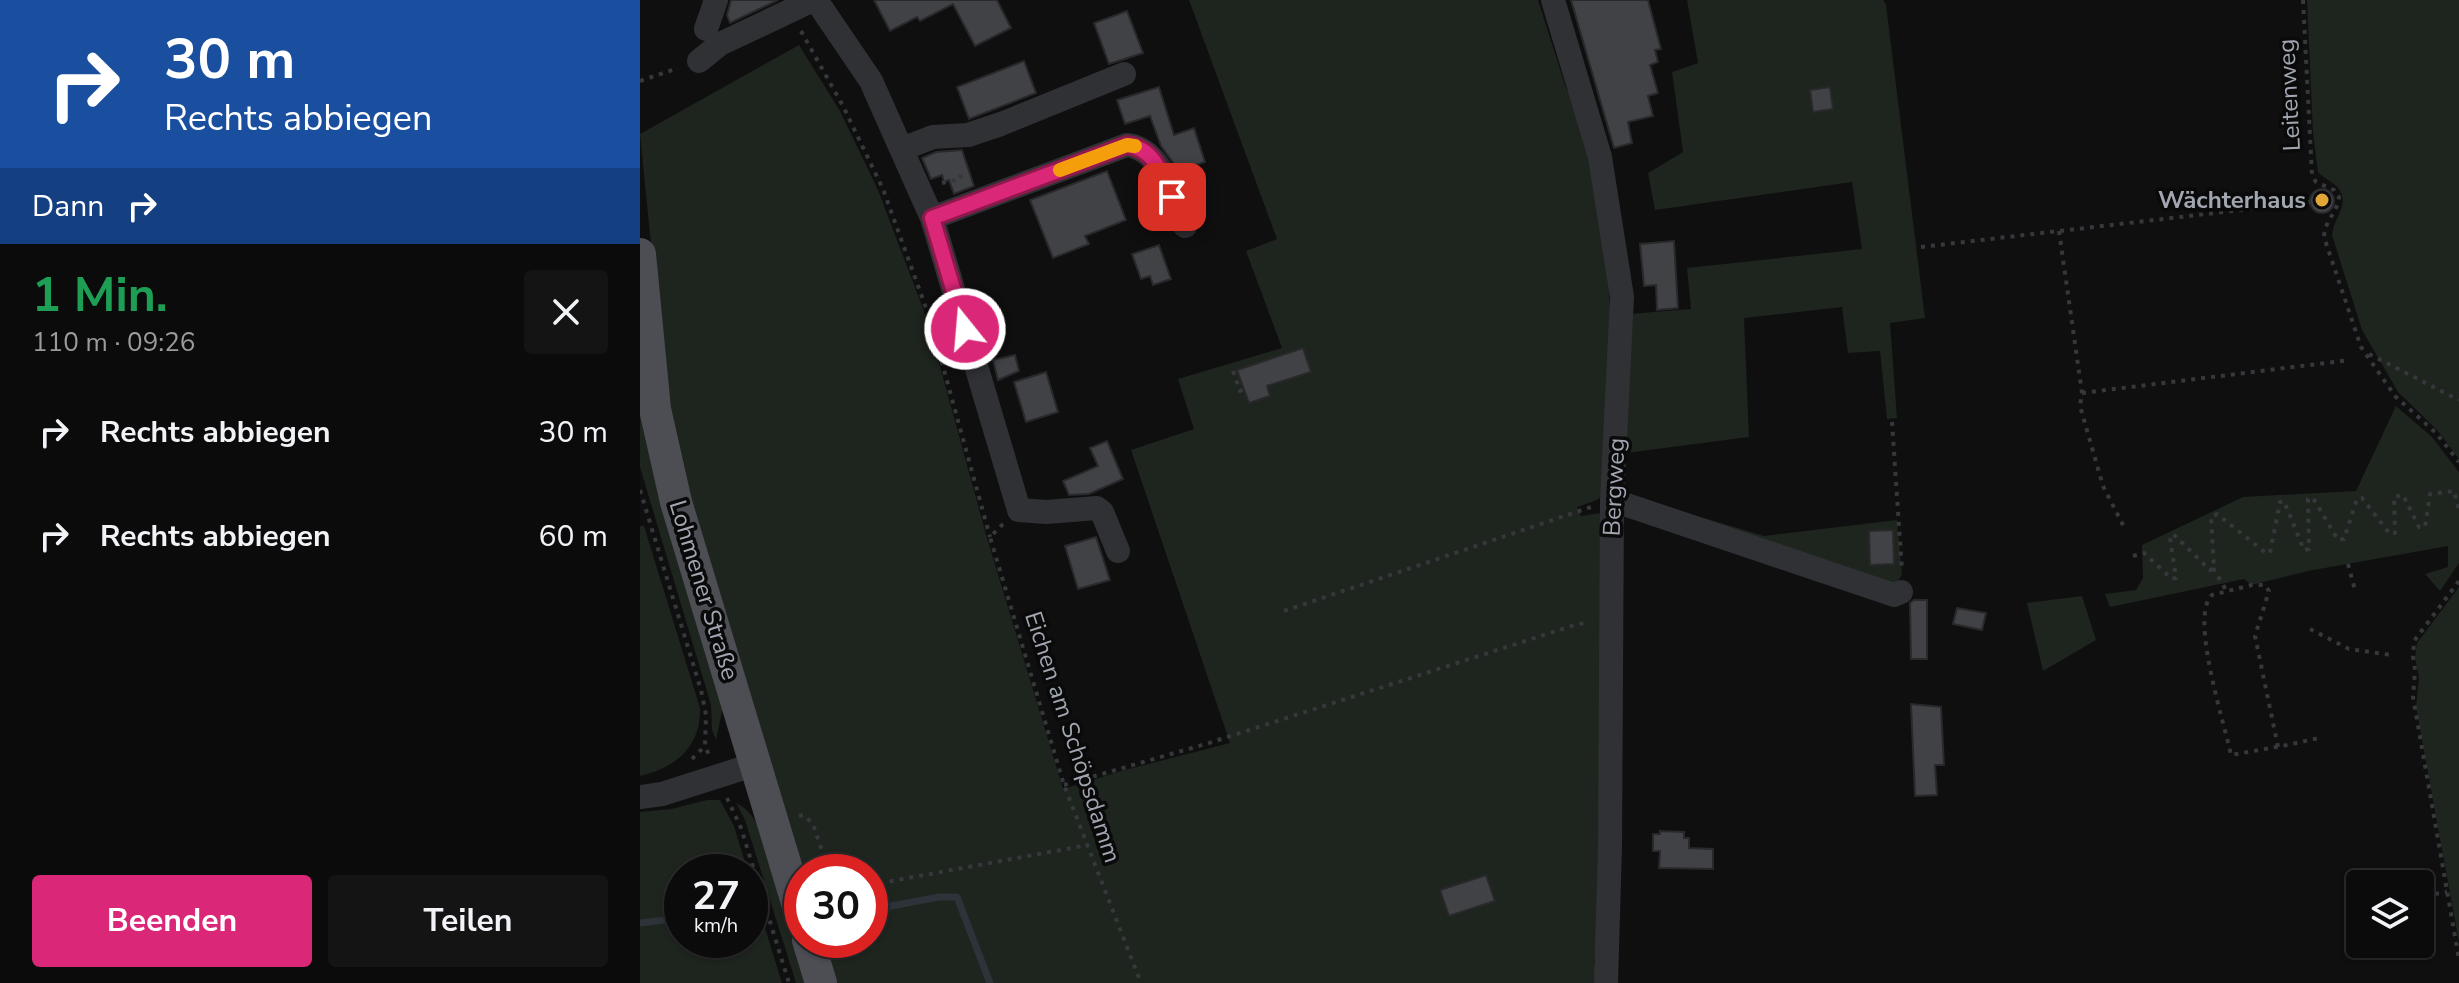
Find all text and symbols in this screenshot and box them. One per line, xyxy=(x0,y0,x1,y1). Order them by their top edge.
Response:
text: 30 m xyxy=(164,21,295,98)
icon: right xyxy=(32,32,136,136)
street label: Leitenweg xyxy=(2270,38,2308,152)
text: Rechts abbiegen xyxy=(164,94,432,143)
pin xyxy=(1138,163,1206,231)
icon: arrive xyxy=(1150,175,1194,219)
icon: right xyxy=(120,184,164,228)
place label: Wächterhaus xyxy=(2158,184,2306,216)
text: Dann xyxy=(32,186,104,227)
marker: Wächterhaus xyxy=(2313,191,2331,209)
text: 1 Min. xyxy=(32,262,168,328)
button: close xyxy=(524,270,608,354)
position arrow xyxy=(923,287,1007,371)
text: 110 m · 09:26 xyxy=(32,325,195,360)
icon: right xyxy=(32,410,76,454)
text: Rechts abbiegen xyxy=(100,412,331,453)
text: 30 m xyxy=(539,412,608,453)
street label: Bergweg xyxy=(1595,437,1633,537)
street label: Lohmener Straße xyxy=(661,496,747,684)
icon: right xyxy=(32,514,76,558)
text: Rechts abbiegen xyxy=(100,516,331,557)
text: 60 m xyxy=(539,516,608,557)
street label: Eichen am Schöpsdamm xyxy=(1017,607,1129,867)
speed limit sign: 30 xyxy=(784,854,888,958)
text: 27 xyxy=(692,869,740,923)
map controls xyxy=(2346,870,2434,958)
button: layers xyxy=(2346,870,2434,958)
button: Beenden xyxy=(32,875,312,967)
button: Teilen xyxy=(328,875,608,967)
text: km/h xyxy=(694,912,738,939)

